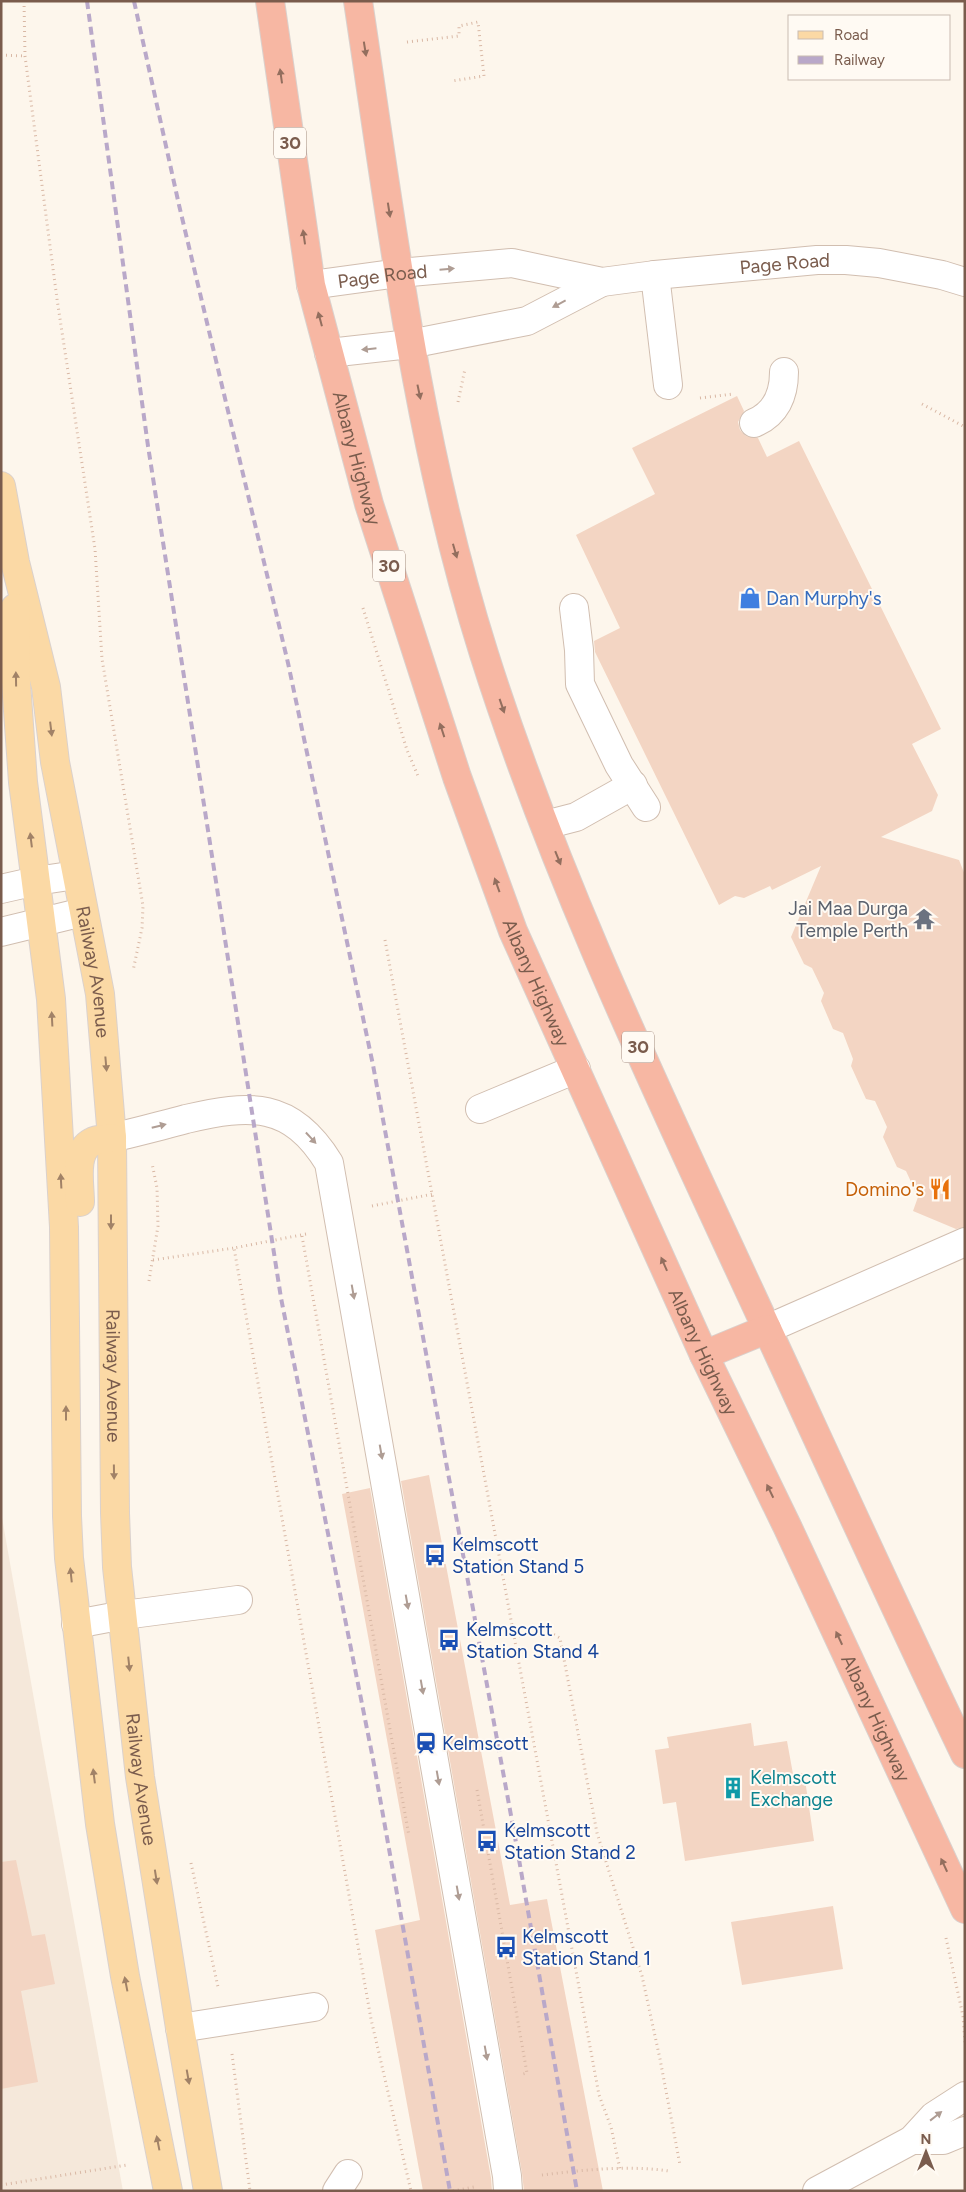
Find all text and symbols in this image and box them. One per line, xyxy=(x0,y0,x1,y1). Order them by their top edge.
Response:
legend xyxy=(788,15,951,80)
text: Road xyxy=(834,26,869,44)
one-way arrow xyxy=(361,42,369,58)
text: Railway xyxy=(834,51,885,69)
one-way arrow xyxy=(277,68,285,84)
road number: 30 xyxy=(274,128,306,158)
one-way arrow xyxy=(385,202,393,218)
one-way arrow xyxy=(300,228,308,244)
street label: Page Road xyxy=(739,248,830,279)
street label: Page Road xyxy=(336,259,428,293)
one-way arrow xyxy=(440,265,456,273)
one-way arrow xyxy=(552,300,566,308)
one-way arrow xyxy=(316,311,324,327)
one-way arrow xyxy=(361,345,377,353)
one-way arrow xyxy=(416,385,424,401)
street label: Albany Highway xyxy=(328,389,386,528)
one-way arrow xyxy=(451,543,459,558)
road number: 30 xyxy=(373,550,405,582)
shop icon: Dan Murphy's xyxy=(737,585,763,611)
place label: Dan Murphy's xyxy=(766,587,882,610)
one-way arrow xyxy=(12,670,20,686)
one-way arrow xyxy=(498,699,506,714)
one-way arrow xyxy=(47,721,55,737)
one-way arrow xyxy=(438,723,445,738)
one-way arrow xyxy=(27,832,35,848)
one-way arrow xyxy=(555,851,563,866)
one-way arrow xyxy=(493,877,501,892)
place label: Jai Maa Durga Temple Perth xyxy=(788,897,908,942)
street label: Railway Avenue xyxy=(72,904,115,1039)
temple icon: Jai Maa Durga Temple Perth xyxy=(911,906,937,932)
street label: Albany Highway xyxy=(498,916,575,1050)
one-way arrow xyxy=(48,1011,56,1027)
road number: 30 xyxy=(622,1032,654,1062)
one-way arrow xyxy=(102,1056,110,1072)
one-way arrow xyxy=(151,1122,166,1130)
one-way arrow xyxy=(305,1132,317,1144)
one-way arrow xyxy=(57,1173,65,1189)
restaurant icon: Domino's xyxy=(927,1176,953,1202)
place label: Domino's xyxy=(845,1178,924,1201)
one-way arrow xyxy=(107,1214,115,1230)
one-way arrow xyxy=(660,1257,668,1271)
one-way arrow xyxy=(349,1285,357,1301)
street label: Albany Highway xyxy=(664,1285,743,1419)
street label: Railway Avenue xyxy=(102,1309,126,1442)
one-way arrow xyxy=(62,1405,70,1421)
one-way arrow xyxy=(378,1445,386,1461)
one-way arrow xyxy=(110,1464,118,1480)
one-way arrow xyxy=(766,1484,774,1498)
place label: Kelmscott Station Stand 5 xyxy=(452,1533,584,1578)
bus stop icon: Kelmscott Station Stand 5 xyxy=(422,1542,448,1568)
one-way arrow xyxy=(67,1567,75,1583)
one-way arrow xyxy=(403,1594,411,1610)
place label: Kelmscott Station Stand 4 xyxy=(466,1618,599,1663)
bus stop icon: Kelmscott Station Stand 4 xyxy=(436,1627,462,1653)
one-way arrow xyxy=(835,1631,843,1645)
street label: Albany Highway xyxy=(837,1651,916,1785)
one-way arrow xyxy=(125,1656,133,1672)
one-way arrow xyxy=(418,1680,426,1696)
street label: Railway Avenue xyxy=(122,1712,162,1847)
station icon: Kelmscott xyxy=(413,1730,439,1756)
place label: Kelmscott xyxy=(442,1732,529,1755)
place label: Kelmscott Exchange xyxy=(750,1766,837,1811)
one-way arrow xyxy=(90,1768,98,1784)
one-way arrow xyxy=(434,1770,442,1786)
building icon: Kelmscott Exchange xyxy=(720,1775,746,1801)
place label: Kelmscott Station Stand 2 xyxy=(504,1819,636,1864)
bus stop icon: Kelmscott Station Stand 2 xyxy=(474,1828,500,1854)
one-way arrow xyxy=(940,1858,948,1872)
one-way arrow xyxy=(152,1869,160,1885)
one-way arrow xyxy=(454,1886,462,1902)
place label: Kelmscott Station Stand 1 xyxy=(522,1925,651,1970)
bus stop icon: Kelmscott Station Stand 1 xyxy=(493,1934,519,1960)
one-way arrow xyxy=(122,1976,130,1991)
one-way arrow xyxy=(482,2046,490,2062)
one-way arrow xyxy=(184,2069,192,2085)
one-way arrow xyxy=(929,2110,942,2121)
north arrow xyxy=(901,2127,951,2177)
text: N xyxy=(921,2131,931,2148)
one-way arrow xyxy=(154,2135,162,2151)

